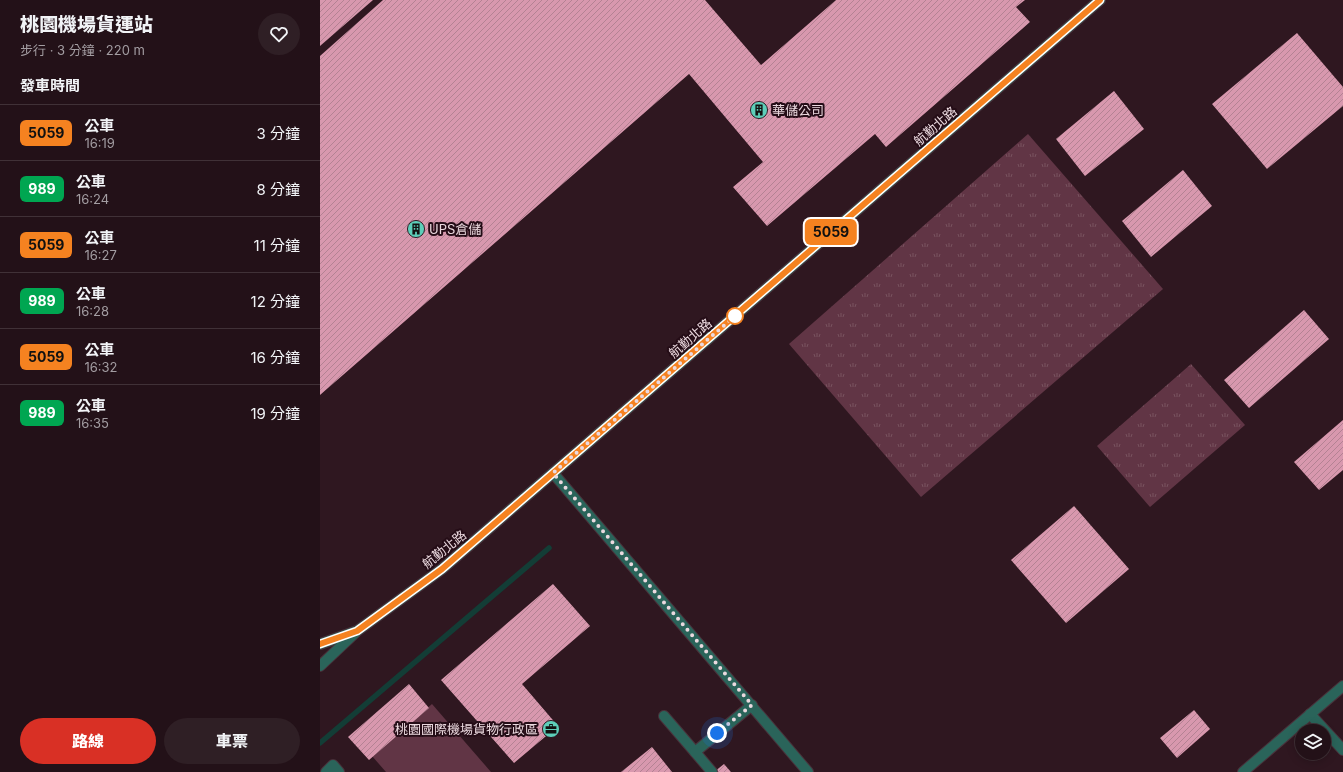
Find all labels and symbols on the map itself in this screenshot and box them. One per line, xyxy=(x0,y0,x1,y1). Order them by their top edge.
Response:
building icon: 華儲公司 xyxy=(749,100,769,120)
place label: 華儲公司 xyxy=(772,102,824,118)
street label: 航勤北路 xyxy=(910,103,960,149)
building icon: UPS倉儲 xyxy=(406,219,426,239)
line badge: 5059 xyxy=(803,219,859,245)
place label: UPS倉儲 xyxy=(429,221,481,237)
unlabelled marker xyxy=(726,307,744,325)
street label: 航勤北路 xyxy=(665,315,715,361)
street label: 航勤北路 xyxy=(419,526,469,572)
office icon: 桃園國際機場貨物行政區 xyxy=(541,719,561,739)
place label: 桃園國際機場貨物行政區 xyxy=(395,721,538,737)
your location xyxy=(707,723,727,743)

